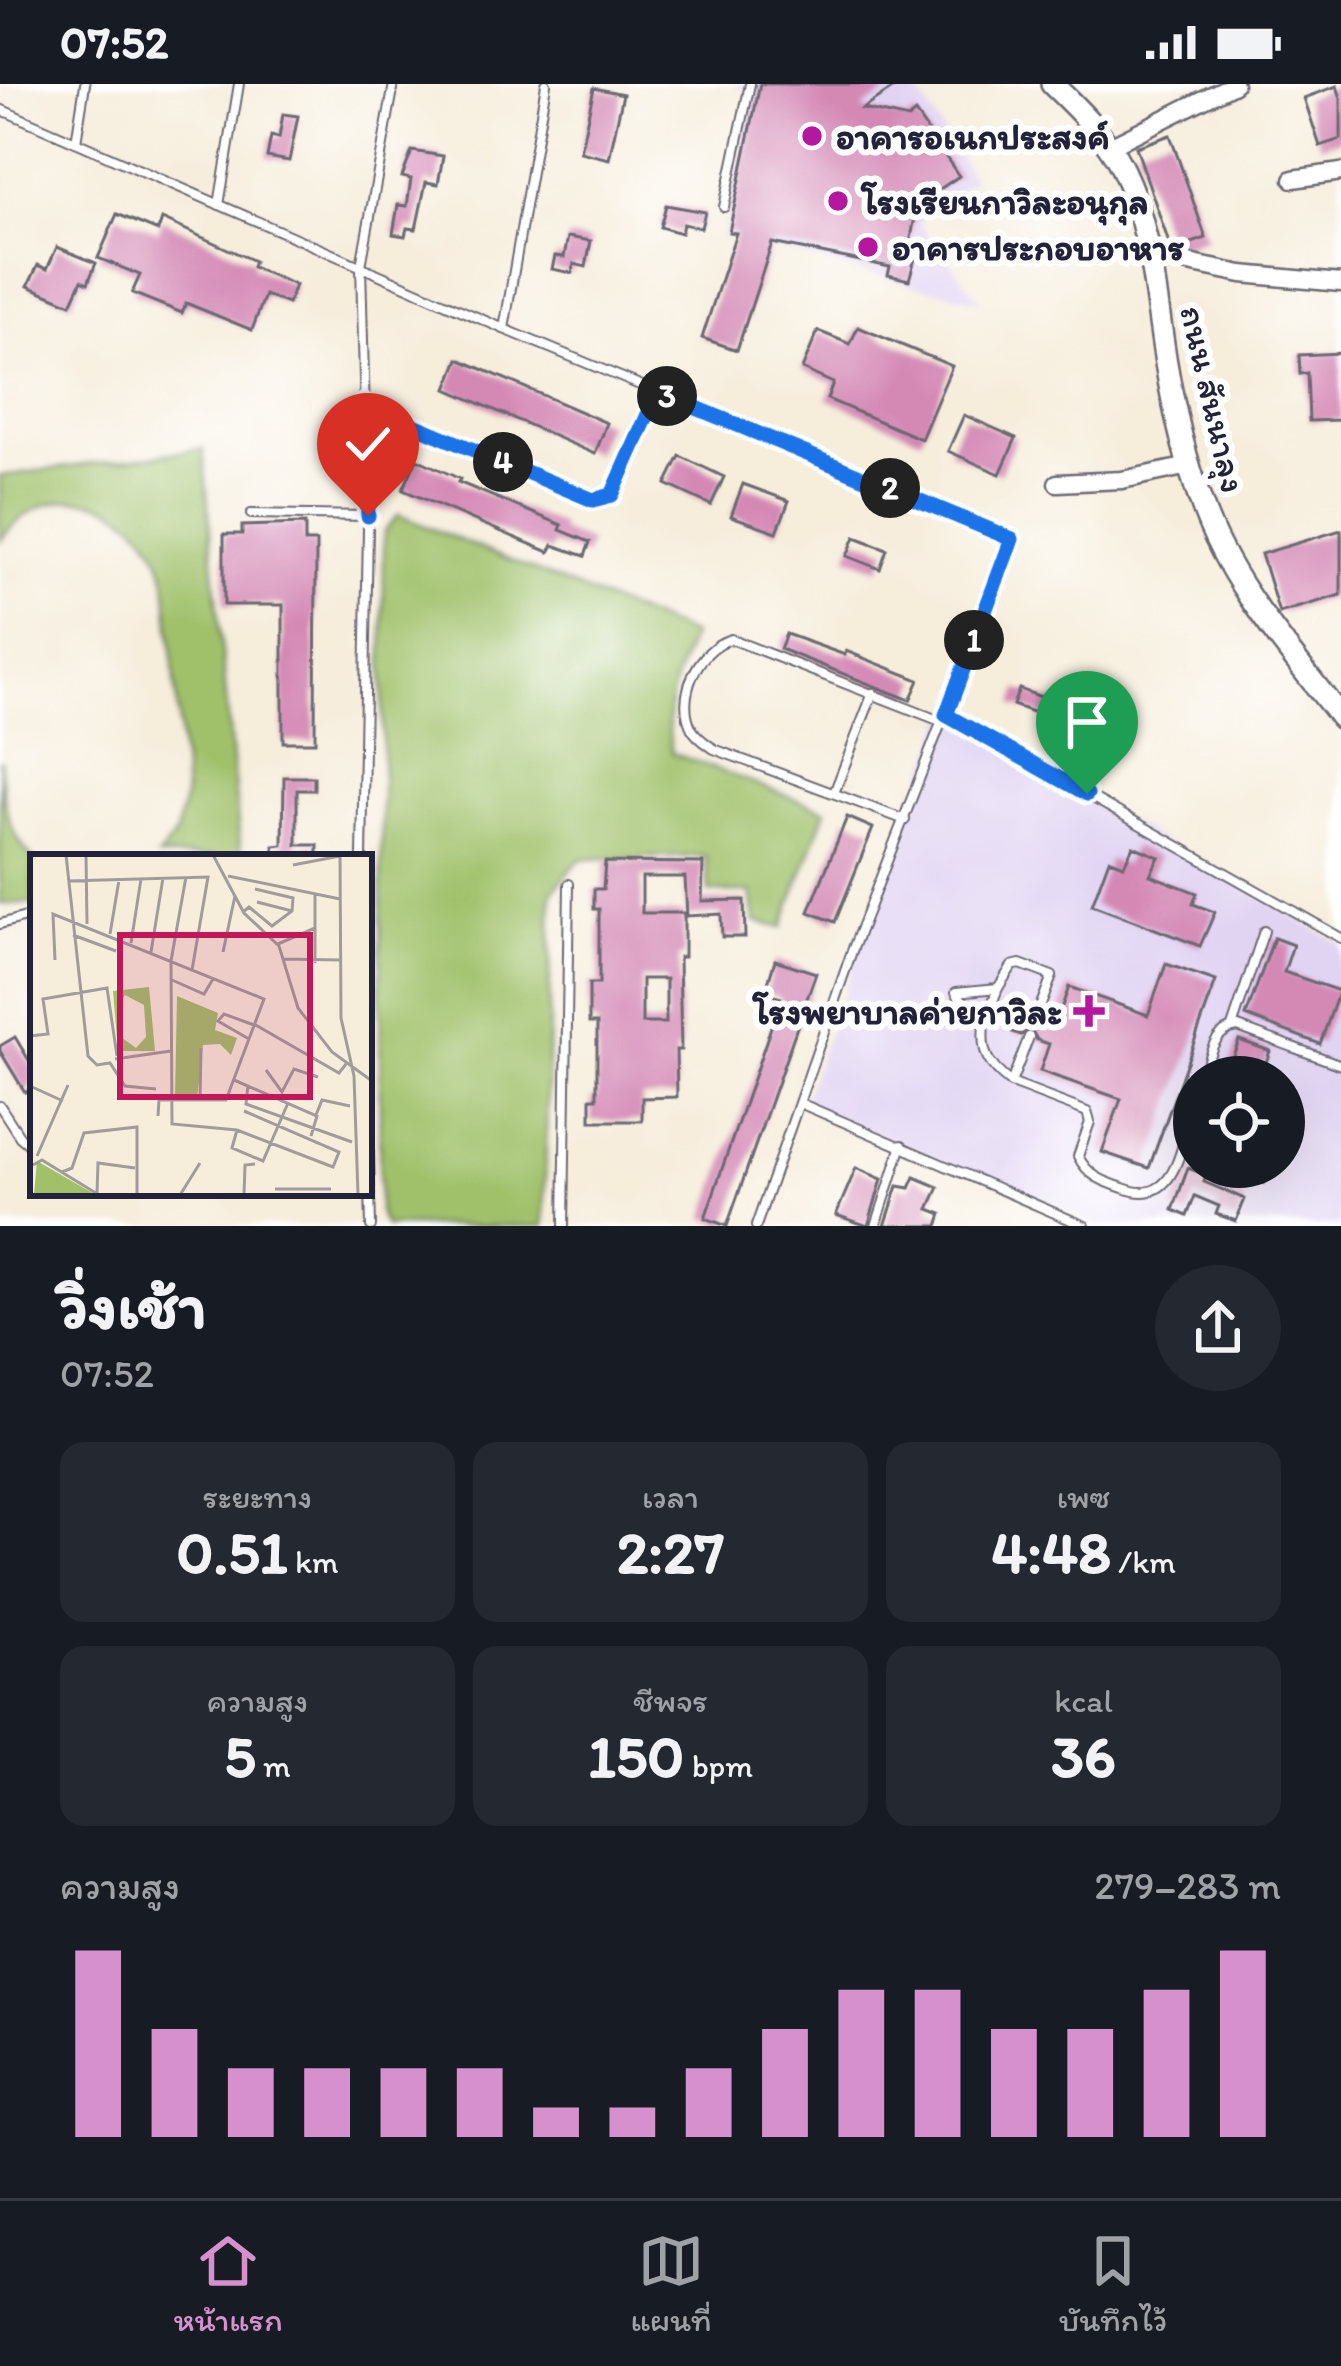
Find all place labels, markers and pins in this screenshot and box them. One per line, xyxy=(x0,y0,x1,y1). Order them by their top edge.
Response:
place label: อาคารอเนกประสงค์ xyxy=(836,115,1110,158)
marker: อาคารอเนกประสงค์ xyxy=(799,123,825,149)
place label: โรงเรียนกาวิละอนุกุล xyxy=(860,180,1149,226)
marker: โรงเรียนกาวิละอนุกุล xyxy=(825,188,851,214)
place label: อาคารประกอบอาหาร xyxy=(892,226,1185,269)
marker: อาคารประกอบอาหาร xyxy=(855,234,881,260)
pin: 3 xyxy=(637,366,697,426)
pin xyxy=(317,393,419,516)
pin: 4 xyxy=(473,432,533,492)
pin: 2 xyxy=(860,458,920,518)
pin: 1 xyxy=(944,610,1004,670)
pin xyxy=(1036,671,1138,794)
place label: โรงพยาบาลค่ายกาวิละ xyxy=(752,990,1062,1033)
marker: โรงพยาบาลค่ายกาวิละ xyxy=(1073,995,1105,1027)

